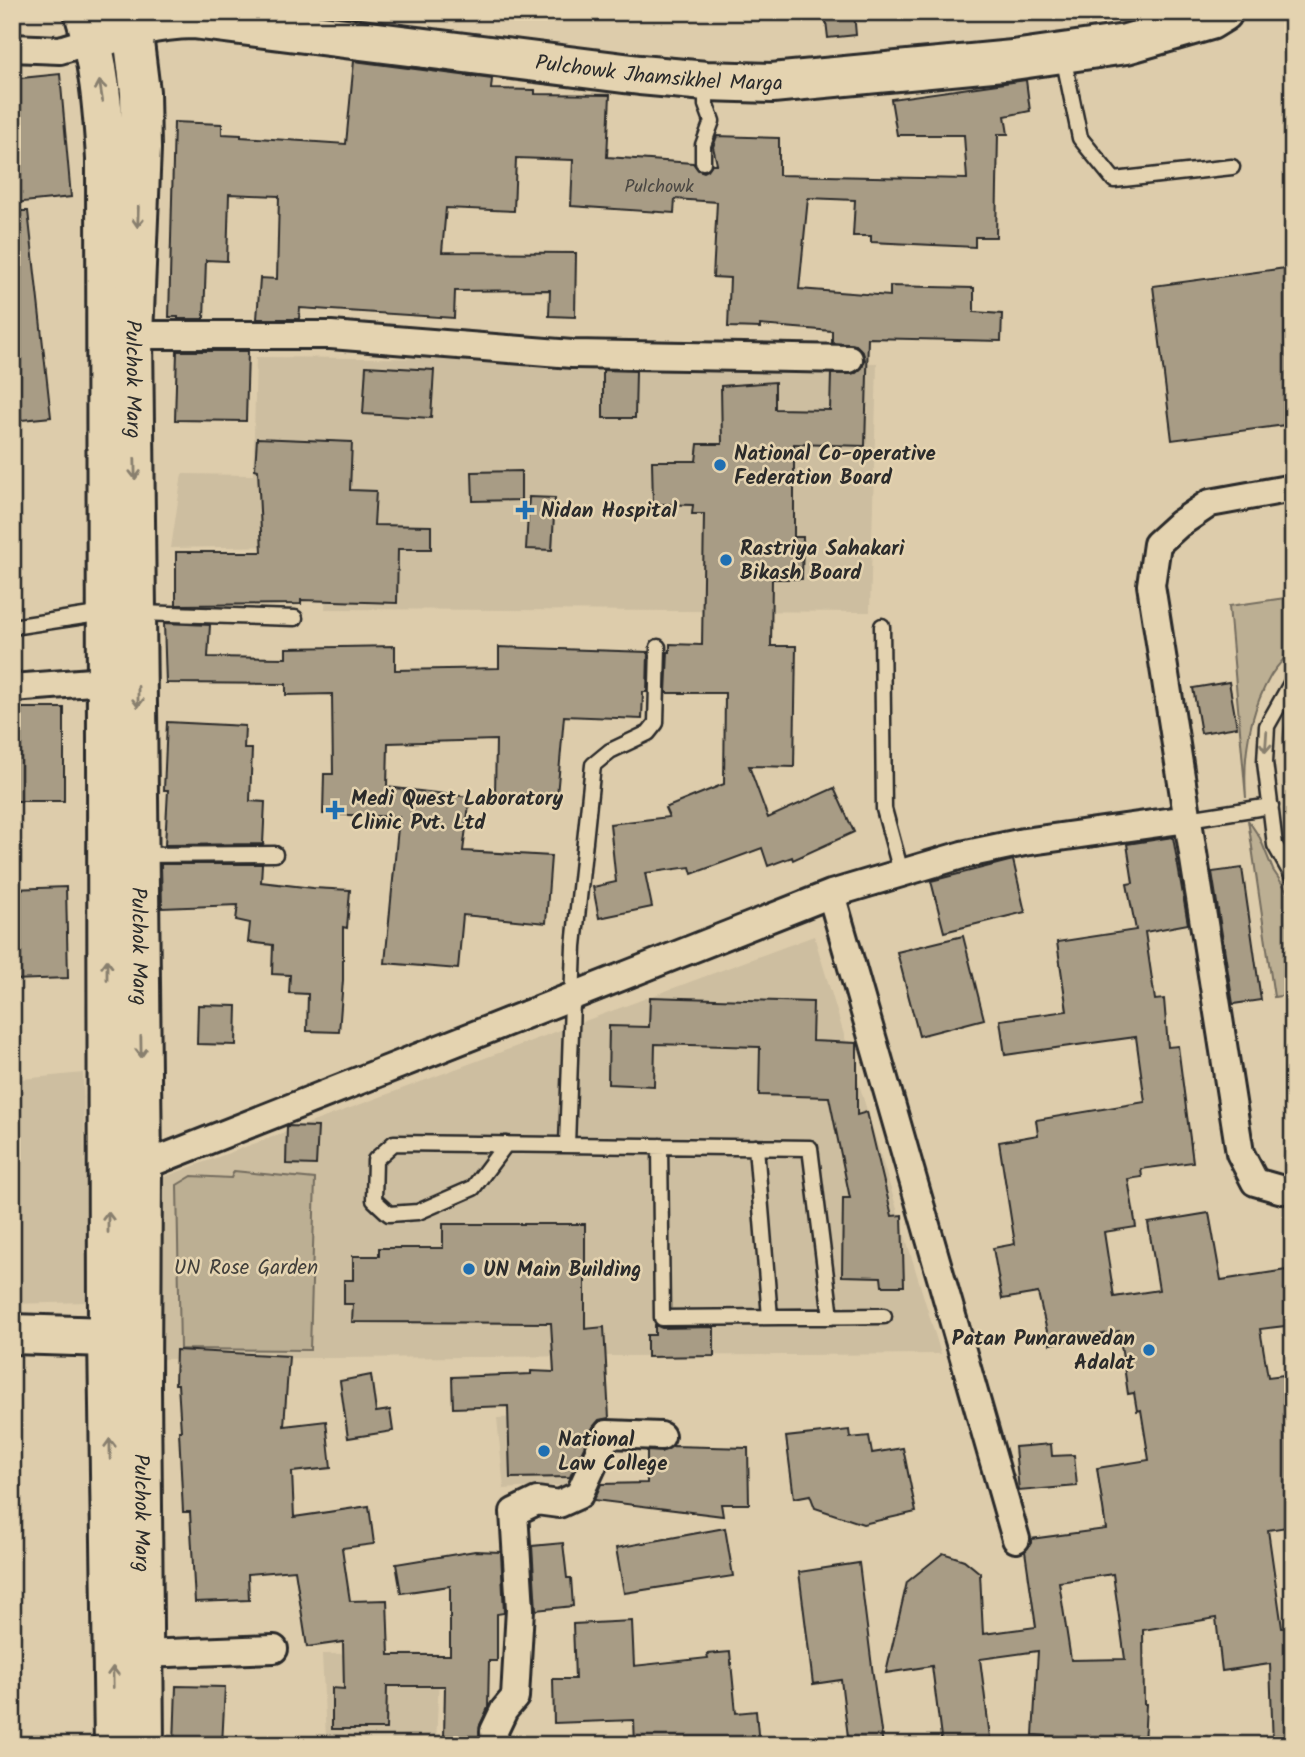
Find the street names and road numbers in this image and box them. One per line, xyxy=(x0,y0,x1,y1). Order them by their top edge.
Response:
street label: Pulchowk Jhamsikhel Marga xyxy=(533,47,784,101)
street label: Pulchok Marg xyxy=(115,319,149,439)
street label: Pulchok Marg xyxy=(121,887,155,1005)
street label: Pulchok Marg xyxy=(124,1454,158,1572)

